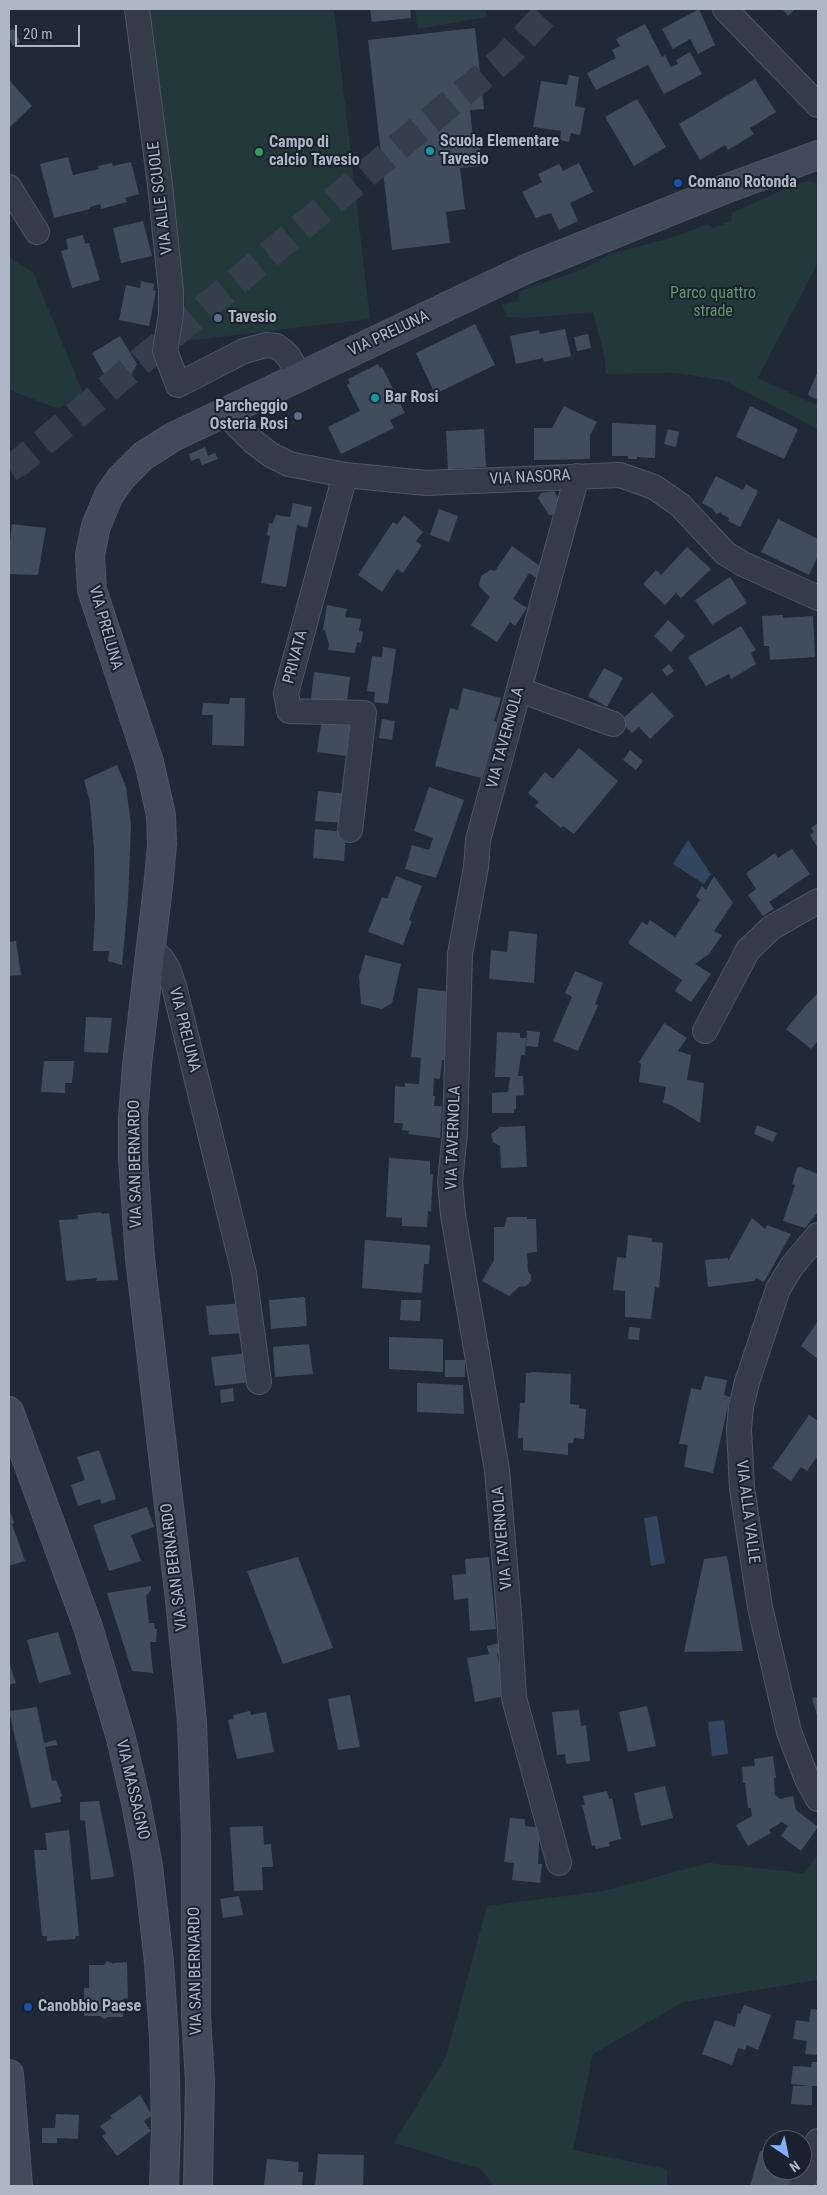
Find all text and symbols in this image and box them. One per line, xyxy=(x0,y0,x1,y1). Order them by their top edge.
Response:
scale bar xyxy=(18,15,82,47)
text: 20 m xyxy=(23,25,53,43)
place label: Scuola Elementare Tavesio xyxy=(440,132,559,170)
place label: Campo di calcio Tavesio xyxy=(269,133,360,171)
street label: VIA ALLE SCUOLE xyxy=(145,140,177,256)
marker: Scuola Elementare Tavesio xyxy=(424,145,436,157)
marker: Campo di calcio Tavesio xyxy=(253,146,265,158)
place label: Comano Rotonda xyxy=(688,173,797,193)
marker: Comano Rotonda xyxy=(672,177,684,189)
park label: Parco quattro strade xyxy=(670,284,756,322)
street label: VIA PRELUNA xyxy=(346,307,432,361)
place label: Tavesio xyxy=(228,308,277,328)
marker: Tavesio xyxy=(212,312,224,324)
place label: Bar Rosi xyxy=(385,388,439,408)
marker: Bar Rosi xyxy=(369,392,381,404)
place label: Parcheggio Osteria Rosi xyxy=(210,397,288,435)
marker: Parcheggio Osteria Rosi xyxy=(292,410,304,422)
street label: VIA NASORA xyxy=(489,466,571,490)
street label: VIA PRELUNA xyxy=(84,584,126,672)
street label: PRIVATA xyxy=(280,628,312,686)
street label: VIA TAVERNOLA xyxy=(483,685,529,791)
street label: VIA PRELUNA xyxy=(164,986,204,1074)
street label: VIA TAVERNOLA xyxy=(443,1086,465,1190)
street label: VIA SAN BERNARDO xyxy=(125,1099,147,1229)
street label: VIA ALLA VALLE xyxy=(731,1459,763,1565)
street label: VIA TAVERNOLA xyxy=(489,1485,517,1591)
street label: VIA SAN BERNARDO xyxy=(158,1502,192,1632)
street label: VIA MASSAGNO xyxy=(111,1738,153,1842)
street label: VIA SAN BERNARDO xyxy=(185,1906,207,2036)
place label: Canobbio Paese xyxy=(38,1997,141,2017)
marker: Canobbio Paese xyxy=(22,2001,34,2013)
north arrow xyxy=(762,2130,812,2180)
text: N xyxy=(787,2158,803,2176)

